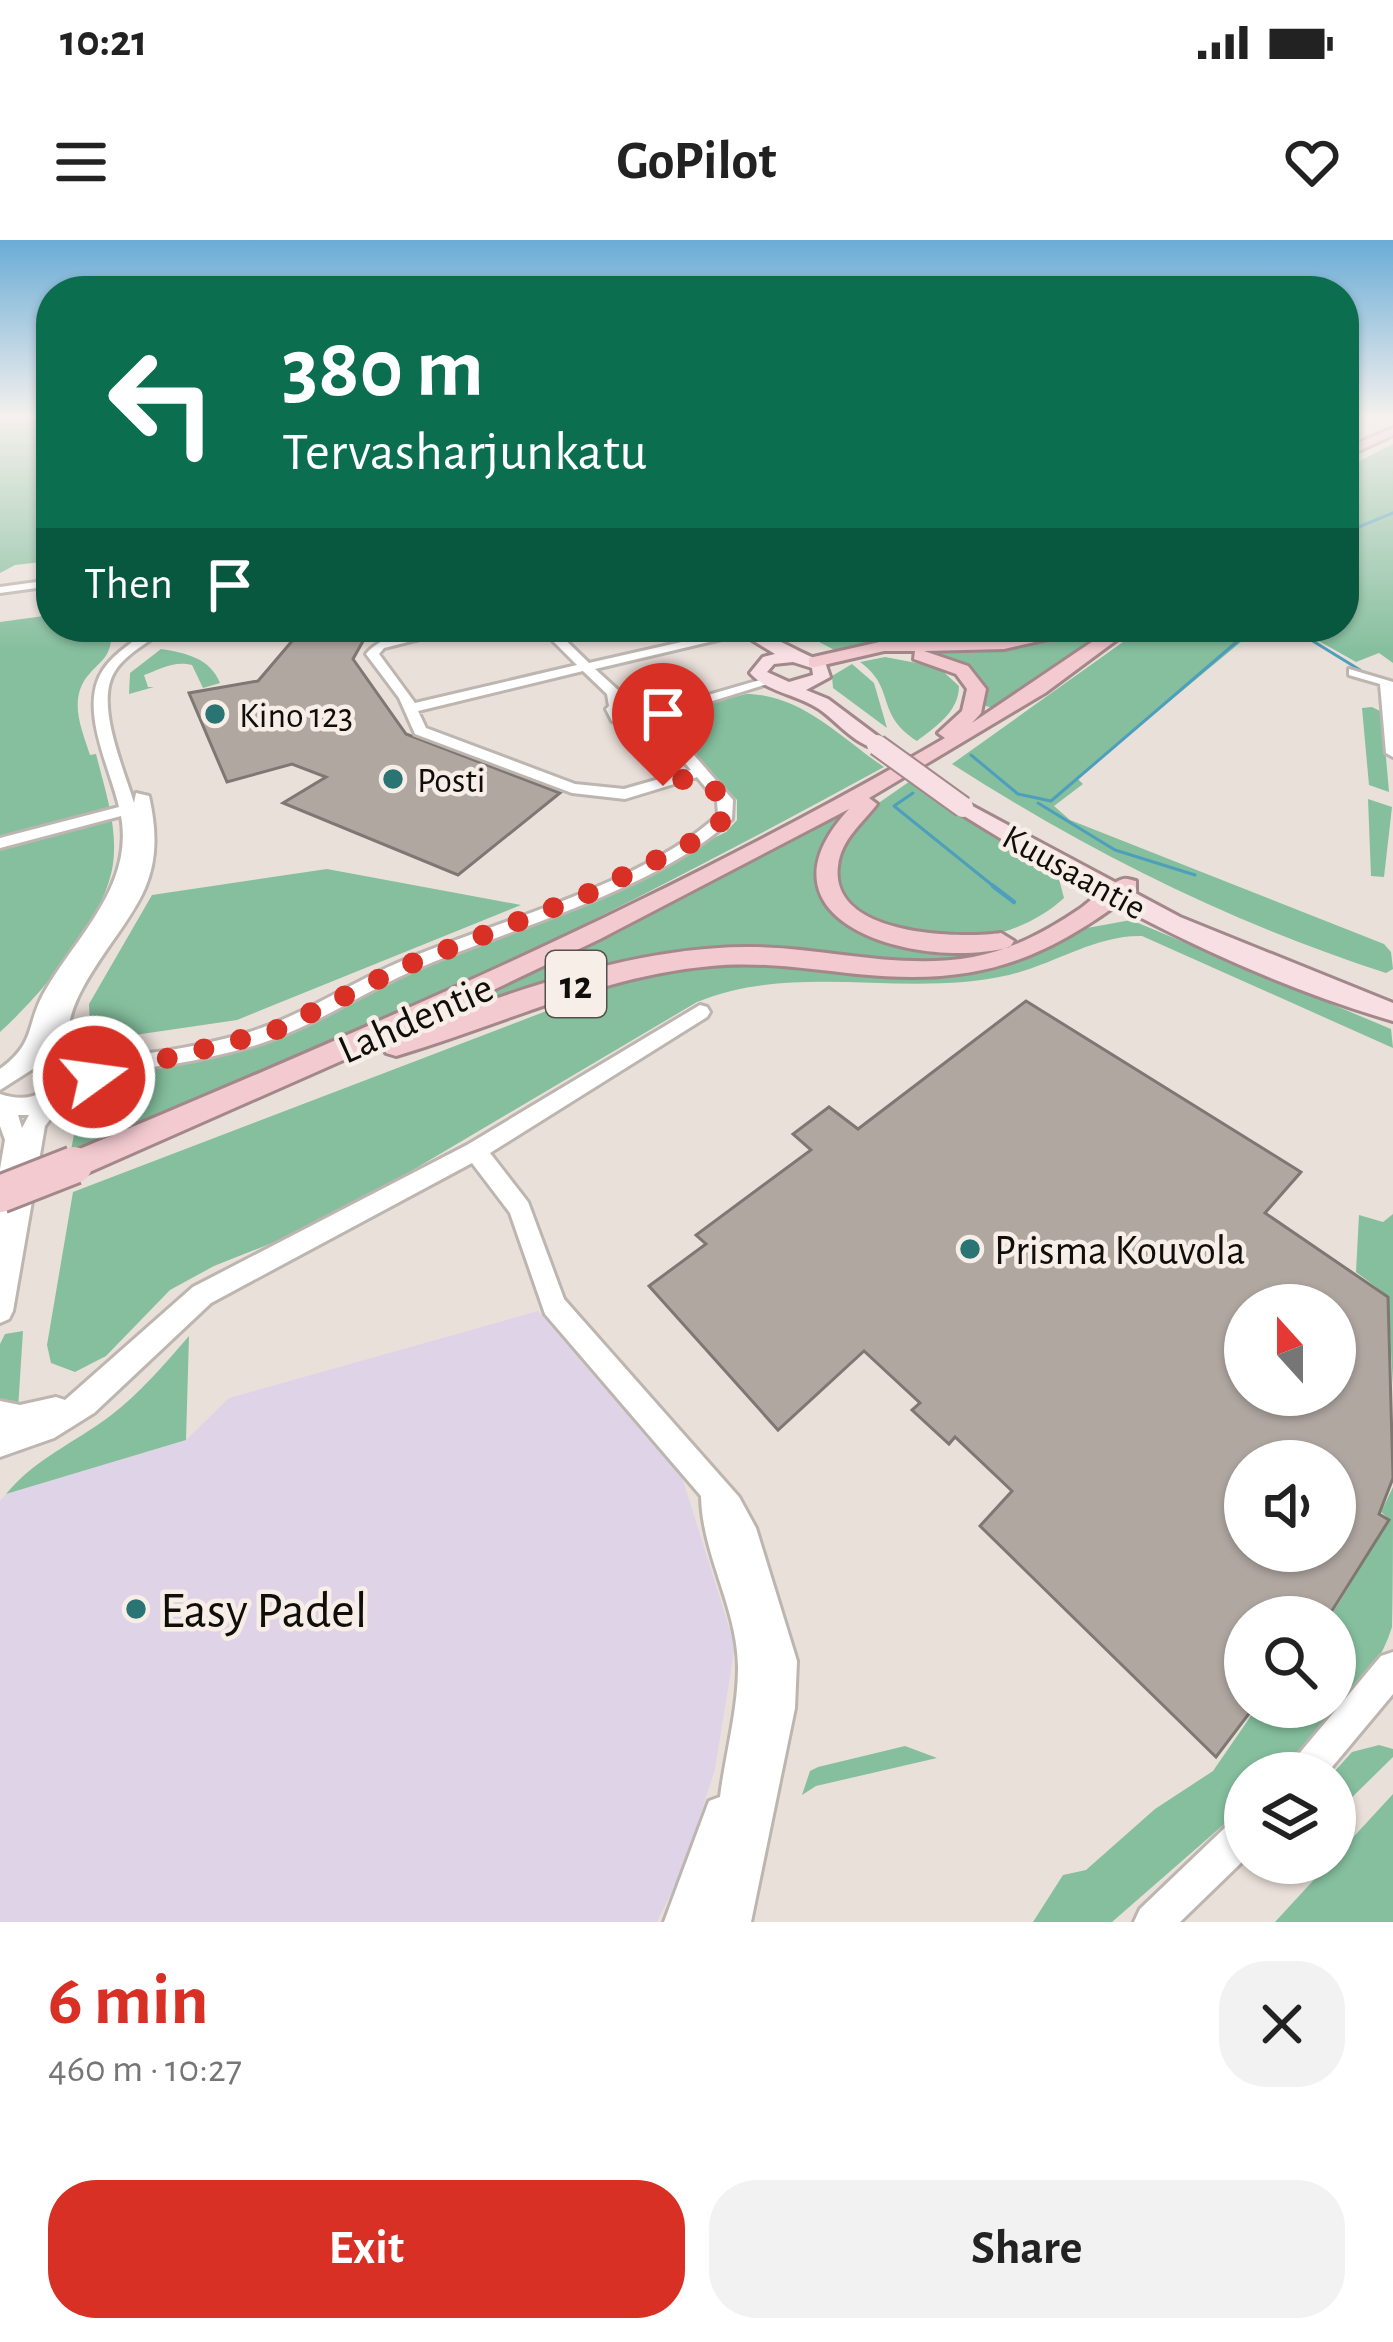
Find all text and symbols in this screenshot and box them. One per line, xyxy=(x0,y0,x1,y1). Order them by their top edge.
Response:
text: 10:21 xyxy=(60,19,147,64)
icon: menu xyxy=(48,129,114,195)
icon: heart xyxy=(1279,129,1345,195)
text: GoPilot xyxy=(616,135,777,189)
icon: left xyxy=(84,324,240,480)
text: 380 m xyxy=(282,328,484,412)
text: Tervasharjunkatu xyxy=(282,426,647,480)
icon: arrive xyxy=(197,552,263,618)
text: Then xyxy=(84,562,173,607)
pin xyxy=(612,663,714,786)
icon: arrive xyxy=(630,681,696,747)
place label: Kino 123 xyxy=(239,698,353,734)
marker: Kino 123 xyxy=(202,701,228,727)
place label: Posti xyxy=(417,763,485,799)
marker: Posti xyxy=(380,766,406,792)
street label: Kuusaantie xyxy=(996,819,1152,927)
road number: 12 xyxy=(546,951,606,1017)
street label: Lahdentie xyxy=(332,966,499,1071)
position arrow xyxy=(31,1014,157,1140)
place label: Prisma Kouvola xyxy=(994,1230,1246,1272)
marker: Prisma Kouvola xyxy=(957,1236,983,1262)
north arrow xyxy=(1224,1284,1356,1416)
map controls xyxy=(1224,1284,1356,1884)
button: sound xyxy=(1224,1440,1356,1572)
place label: Easy Padel xyxy=(160,1586,367,1637)
marker: Easy Padel xyxy=(123,1596,149,1622)
button: search xyxy=(1224,1596,1356,1728)
button: layers xyxy=(1224,1752,1356,1884)
button: close xyxy=(1219,1961,1345,2087)
text: 6 min xyxy=(48,1965,209,2037)
text: 460 m · 10:27 xyxy=(48,2050,242,2089)
button: Exit xyxy=(48,2180,685,2318)
button: Share xyxy=(709,2180,1345,2318)

